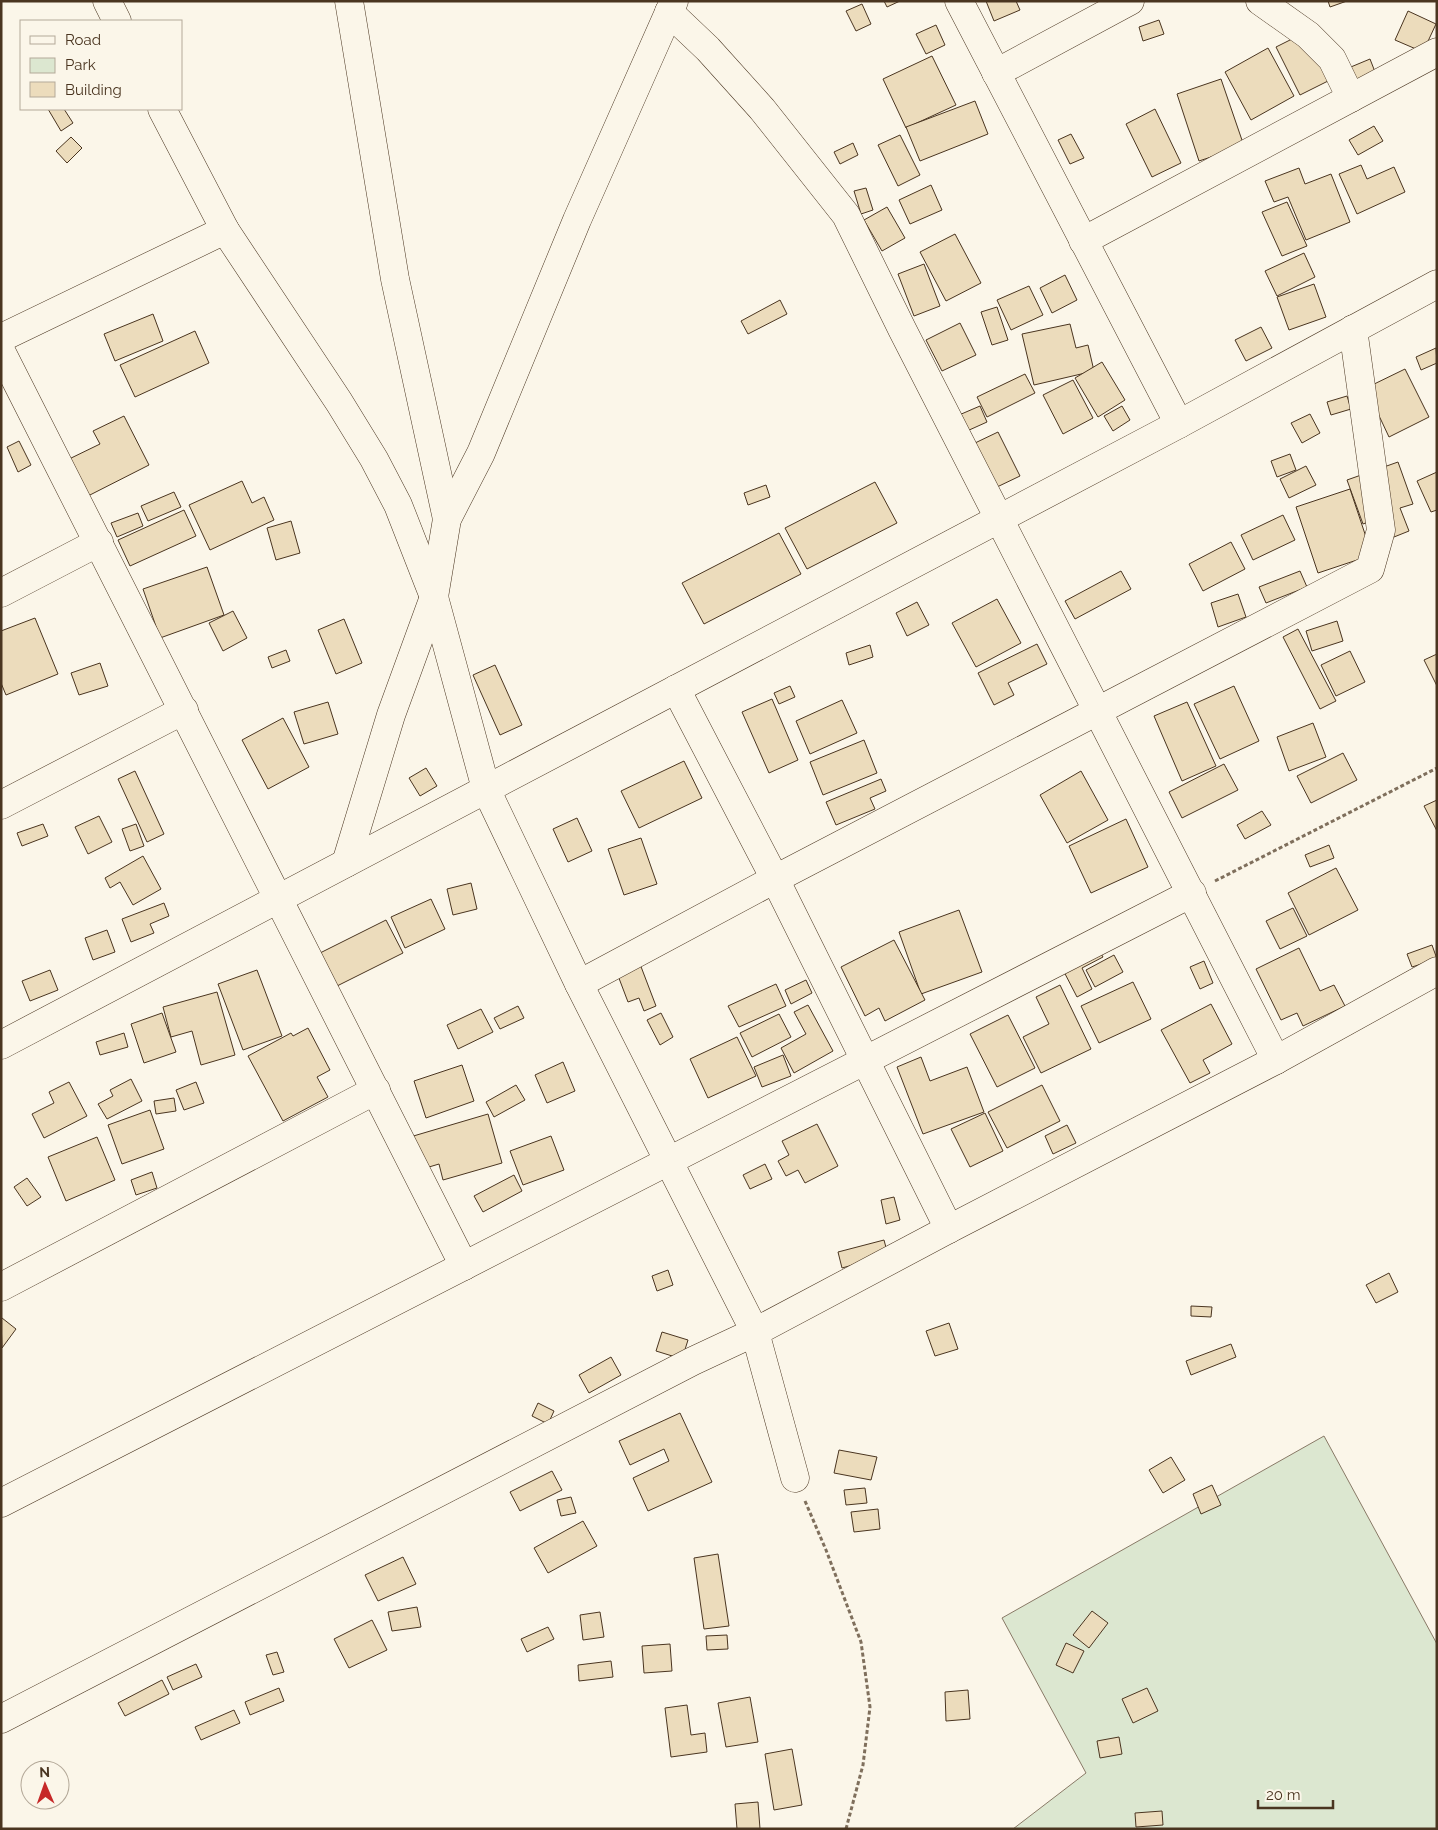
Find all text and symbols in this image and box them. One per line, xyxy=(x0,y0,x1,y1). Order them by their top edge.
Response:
legend xyxy=(20,20,182,110)
text: Road xyxy=(65,31,101,49)
text: Park xyxy=(65,56,96,74)
text: Building xyxy=(65,81,122,99)
north arrow xyxy=(20,1760,70,1810)
text: N xyxy=(39,1764,50,1780)
scale bar xyxy=(1258,1778,1333,1810)
text: 20 m xyxy=(1266,1786,1301,1804)

